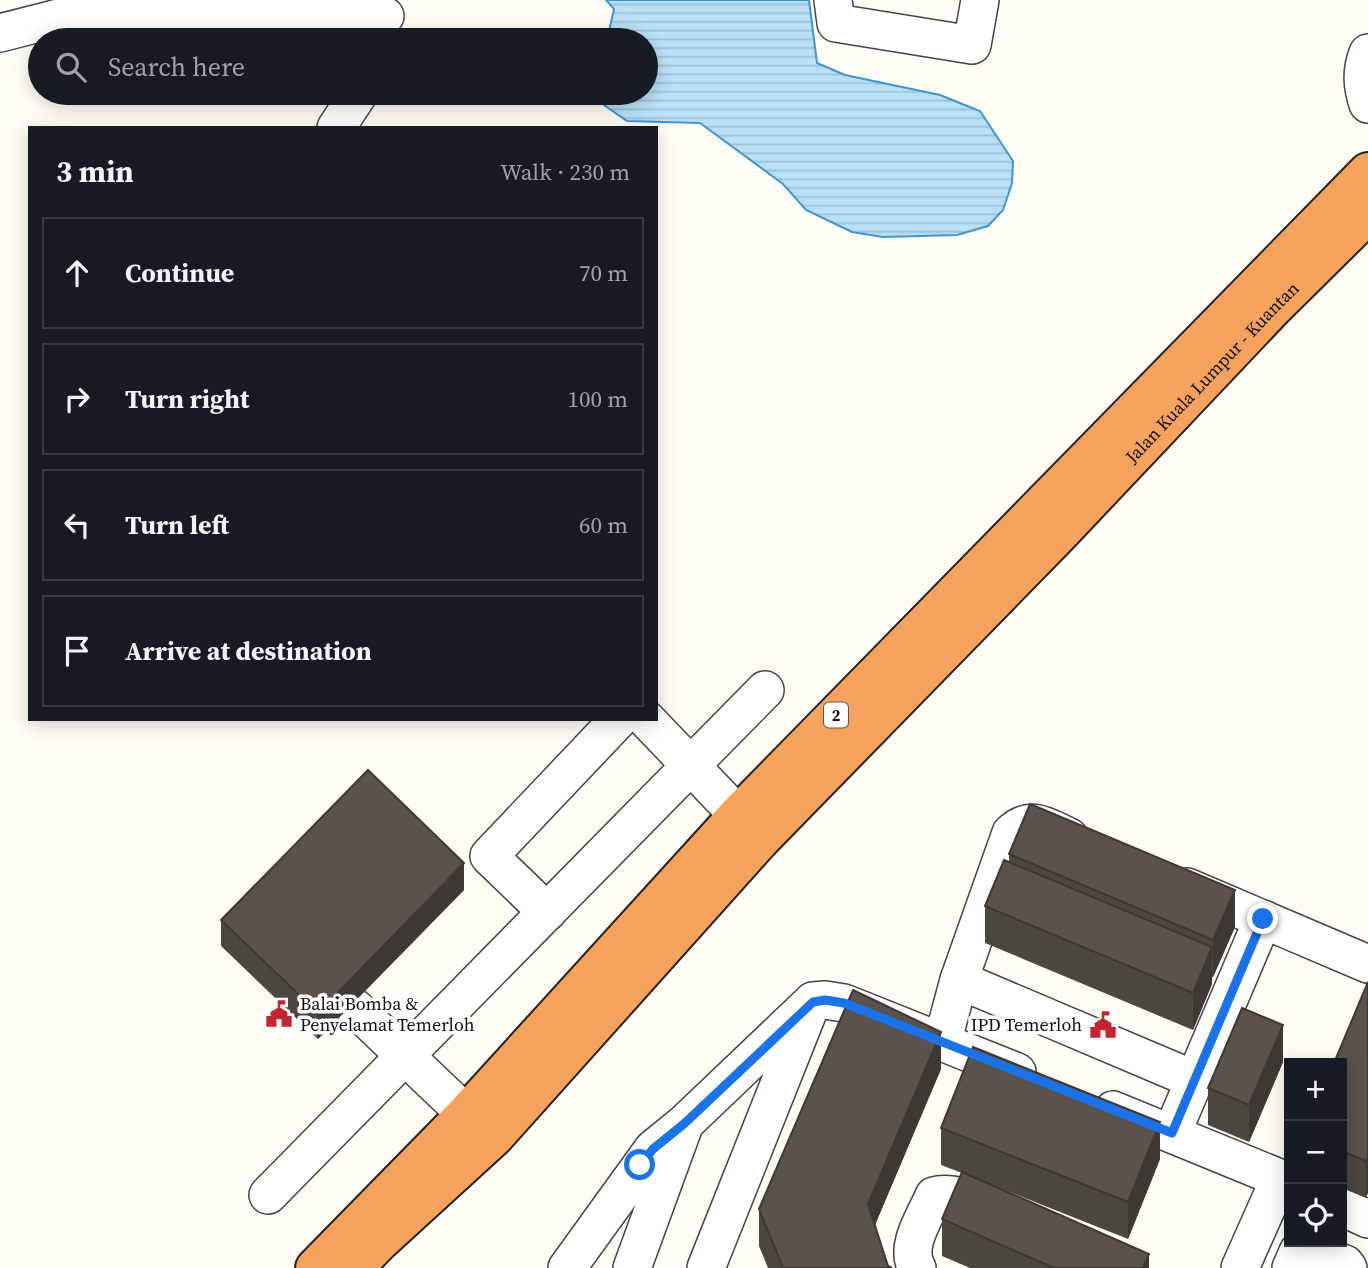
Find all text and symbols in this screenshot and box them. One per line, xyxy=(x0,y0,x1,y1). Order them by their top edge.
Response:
search box xyxy=(28,28,658,105)
icon: search xyxy=(52,48,90,86)
text: Search here xyxy=(108,49,245,85)
text: 3 min xyxy=(56,151,134,192)
text: Walk · 230 m xyxy=(500,156,630,188)
icon: ahead xyxy=(58,254,96,292)
text: Continue xyxy=(125,255,234,291)
text: 70 m xyxy=(579,257,628,289)
street label: Jalan Kuala Lumpur - Kuantan xyxy=(1119,276,1305,469)
icon: right xyxy=(58,380,96,418)
text: Turn right xyxy=(125,381,249,417)
text: 100 m xyxy=(567,383,628,415)
icon: left xyxy=(58,506,96,544)
text: Turn left xyxy=(125,507,229,543)
text: 60 m xyxy=(579,509,628,541)
icon: arrive xyxy=(58,632,96,670)
text: Arrive at destination xyxy=(125,633,372,669)
road number: 2 xyxy=(824,702,848,728)
route end xyxy=(1247,903,1278,934)
place label: Balai Bomba & Penyelamat Temerloh xyxy=(300,991,475,1037)
public building icon: Balai Bomba & Penyelamat Temerloh xyxy=(264,999,294,1029)
public building icon: IPD Temerloh xyxy=(1088,1010,1118,1040)
place label: IPD Temerloh xyxy=(971,1012,1082,1037)
map controls xyxy=(1284,1058,1347,1247)
button: + xyxy=(1284,1058,1347,1121)
button: − xyxy=(1284,1121,1347,1184)
route start xyxy=(624,1149,655,1180)
button: locate xyxy=(1284,1184,1347,1247)

